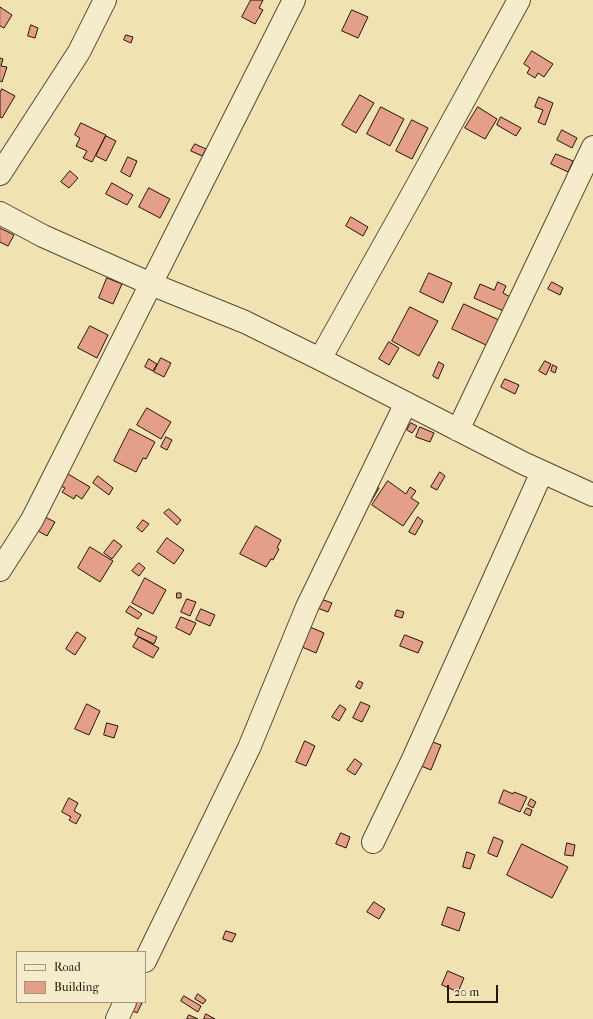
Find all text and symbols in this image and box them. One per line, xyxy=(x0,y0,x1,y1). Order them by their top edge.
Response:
legend xyxy=(16,951,146,1003)
text: Road xyxy=(54,960,81,974)
scale bar xyxy=(449,977,500,1003)
text: Building xyxy=(54,980,99,994)
text: 20 m xyxy=(454,985,479,999)

